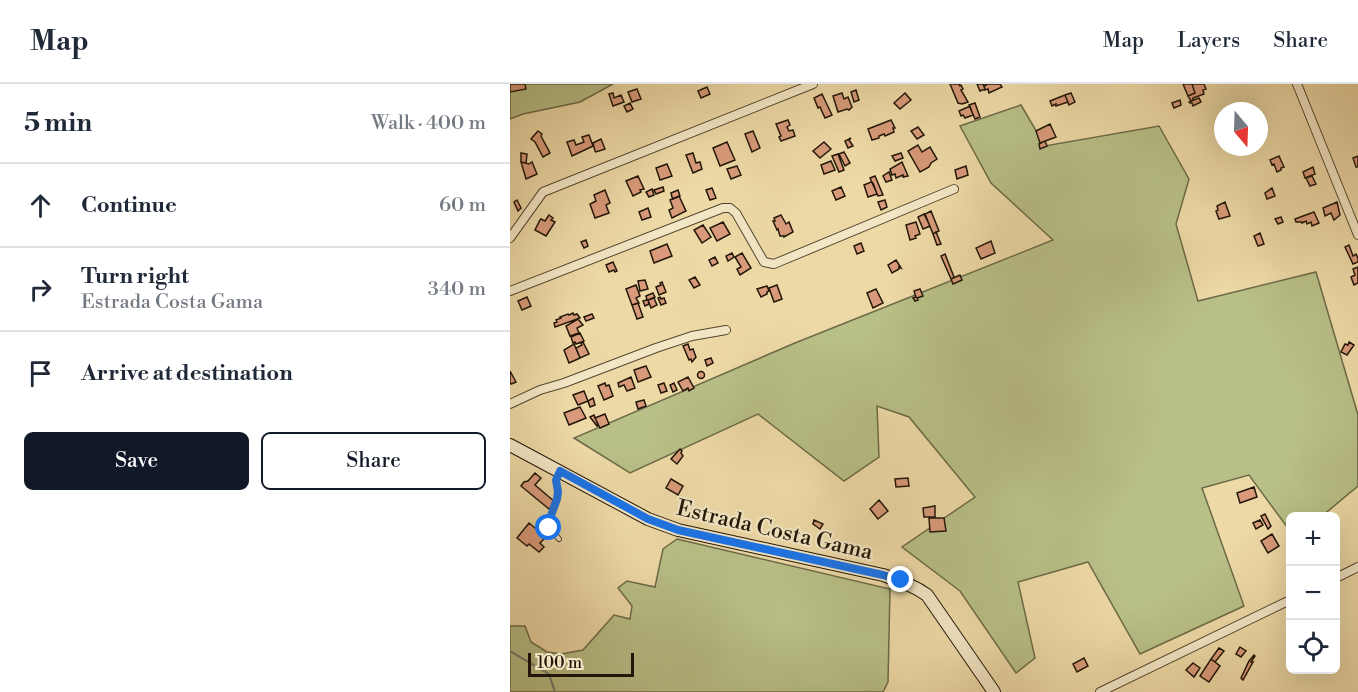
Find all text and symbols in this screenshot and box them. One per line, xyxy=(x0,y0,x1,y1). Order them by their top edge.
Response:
text: Map xyxy=(30,24,89,59)
text: Map xyxy=(1103,28,1144,54)
text: Layers xyxy=(1177,28,1240,54)
text: Share xyxy=(1273,28,1328,54)
north arrow xyxy=(1214,102,1268,156)
text: 5 min xyxy=(24,107,92,139)
text: Walk · 400 m xyxy=(371,111,486,136)
icon: ahead xyxy=(24,189,57,222)
text: Continue xyxy=(81,192,177,219)
text: 60 m xyxy=(439,193,486,218)
text: Turn right xyxy=(81,263,189,290)
icon: right xyxy=(24,273,57,306)
text: 340 m xyxy=(428,277,486,302)
text: Estrada Costa Gama xyxy=(81,290,263,315)
icon: arrive xyxy=(24,357,57,390)
text: Arrive at destination xyxy=(81,360,293,387)
button: Save xyxy=(24,432,249,490)
button: Share xyxy=(261,432,486,490)
street label: Estrada Costa Gama xyxy=(674,495,876,566)
map controls xyxy=(1286,512,1340,674)
button: + xyxy=(1286,512,1340,566)
route start xyxy=(535,514,561,540)
route end xyxy=(887,566,913,592)
button: − xyxy=(1286,566,1340,620)
button: locate xyxy=(1286,620,1340,674)
scale bar xyxy=(528,650,634,678)
text: 100 m xyxy=(537,653,582,673)

